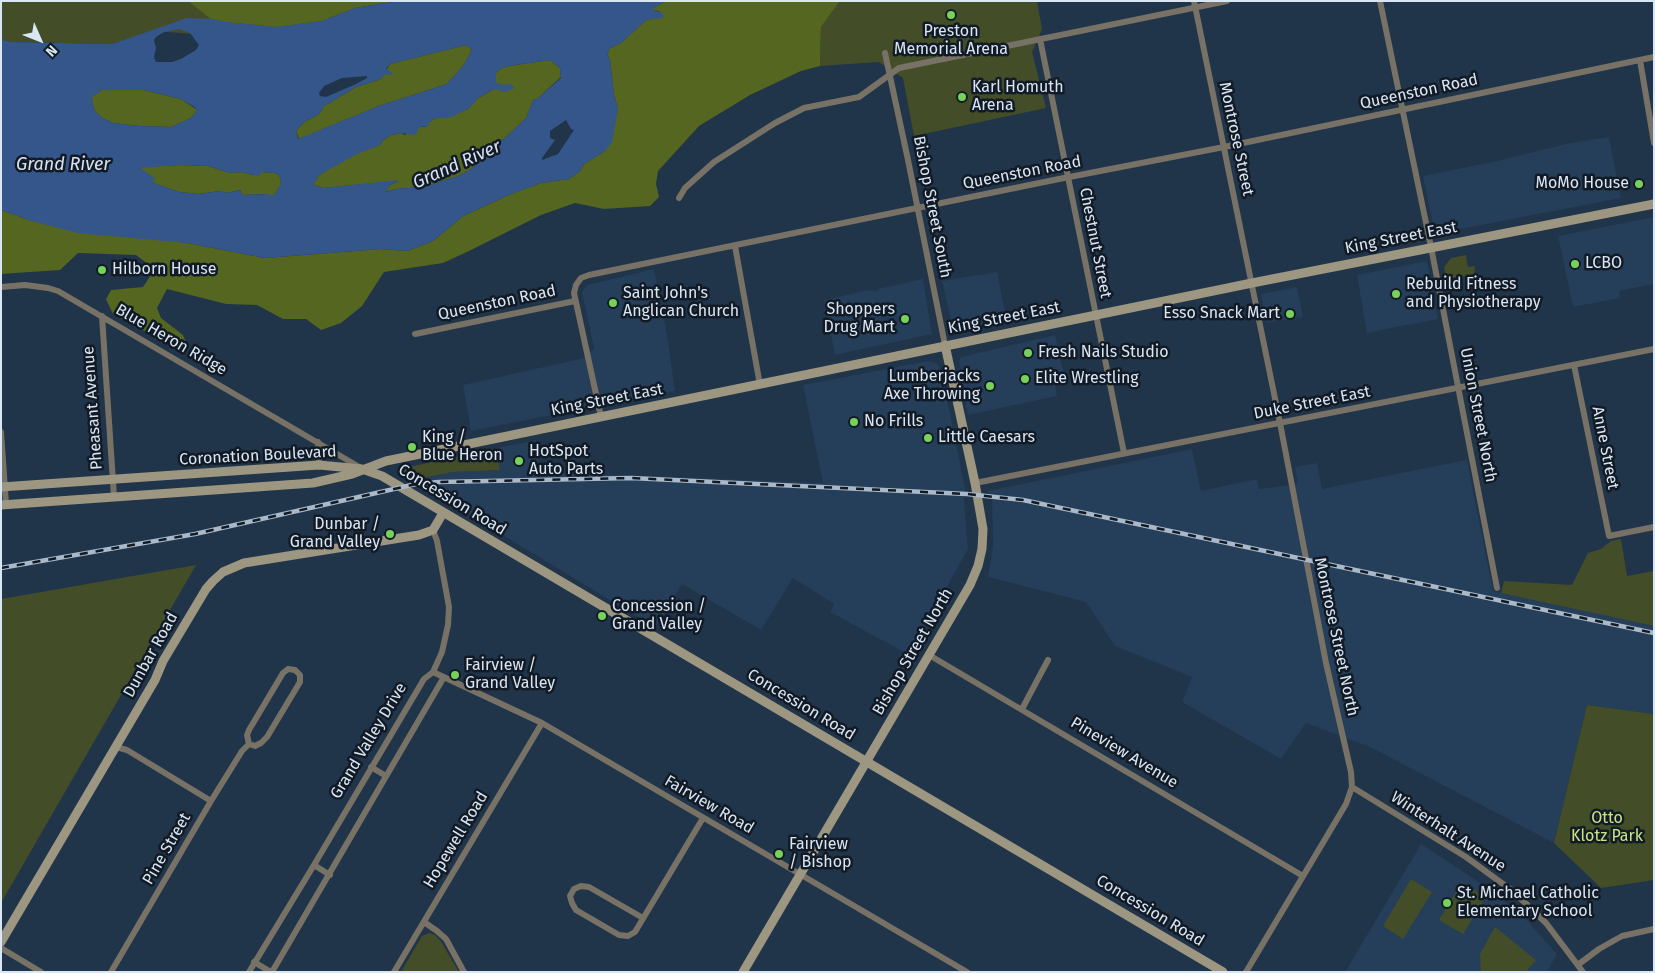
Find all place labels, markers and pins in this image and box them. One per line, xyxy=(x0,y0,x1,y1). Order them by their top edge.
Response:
marker: Preston Memorial Arena xyxy=(945,9,957,21)
place label: Preston Memorial Arena xyxy=(894,22,1008,60)
place label: Karl Homuth Arena xyxy=(972,78,1064,116)
marker: Karl Homuth Arena xyxy=(956,91,968,103)
place label: MoMo House xyxy=(1535,174,1629,194)
marker: MoMo House xyxy=(1633,178,1645,190)
place label: LCBO xyxy=(1585,254,1622,274)
marker: LCBO xyxy=(1569,258,1581,270)
place label: Hilborn House xyxy=(112,260,216,280)
marker: Hilborn House xyxy=(96,264,108,276)
place label: Rebuild Fitness and Physiotherapy xyxy=(1406,275,1541,313)
place label: Saint John's Anglican Church xyxy=(623,284,739,322)
marker: Rebuild Fitness and Physiotherapy xyxy=(1390,288,1402,300)
marker: Saint John's Anglican Church xyxy=(607,297,619,309)
place label: Shoppers Drug Mart xyxy=(824,300,895,338)
place label: Esso Snack Mart xyxy=(1163,304,1280,324)
marker: Esso Snack Mart xyxy=(1284,308,1296,320)
marker: Shoppers Drug Mart xyxy=(899,313,911,325)
place label: Fresh Nails Studio xyxy=(1038,343,1169,363)
marker: Fresh Nails Studio xyxy=(1022,347,1034,359)
place label: Lumberjacks Axe Throwing xyxy=(884,367,980,405)
place label: Elite Wrestling xyxy=(1035,369,1139,389)
marker: Elite Wrestling xyxy=(1019,373,1031,385)
marker: Lumberjacks Axe Throwing xyxy=(984,380,996,392)
place label: No Frills xyxy=(864,412,923,432)
marker: No Frills xyxy=(848,416,860,428)
place label: King / Blue Heron xyxy=(422,428,503,466)
place label: Little Caesars xyxy=(938,428,1035,448)
marker: Little Caesars xyxy=(922,432,934,444)
marker: King / Blue Heron xyxy=(406,441,418,453)
place label: HotSpot Auto Parts xyxy=(529,442,603,480)
marker: HotSpot Auto Parts xyxy=(513,455,525,467)
place label: Dunbar / Grand Valley xyxy=(290,515,380,553)
marker: Dunbar / Grand Valley xyxy=(384,528,396,540)
place label: Concession / Grand Valley xyxy=(612,597,706,635)
marker: Concession / Grand Valley xyxy=(596,610,608,622)
place label: Fairview / Grand Valley xyxy=(465,656,555,694)
marker: Fairview / Grand Valley xyxy=(449,669,461,681)
place label: Fairview / Bishop xyxy=(789,835,851,873)
marker: Fairview / Bishop xyxy=(773,848,785,860)
place label: St. Michael Catholic Elementary School xyxy=(1457,884,1599,922)
marker: St. Michael Catholic Elementary School xyxy=(1441,897,1453,909)

